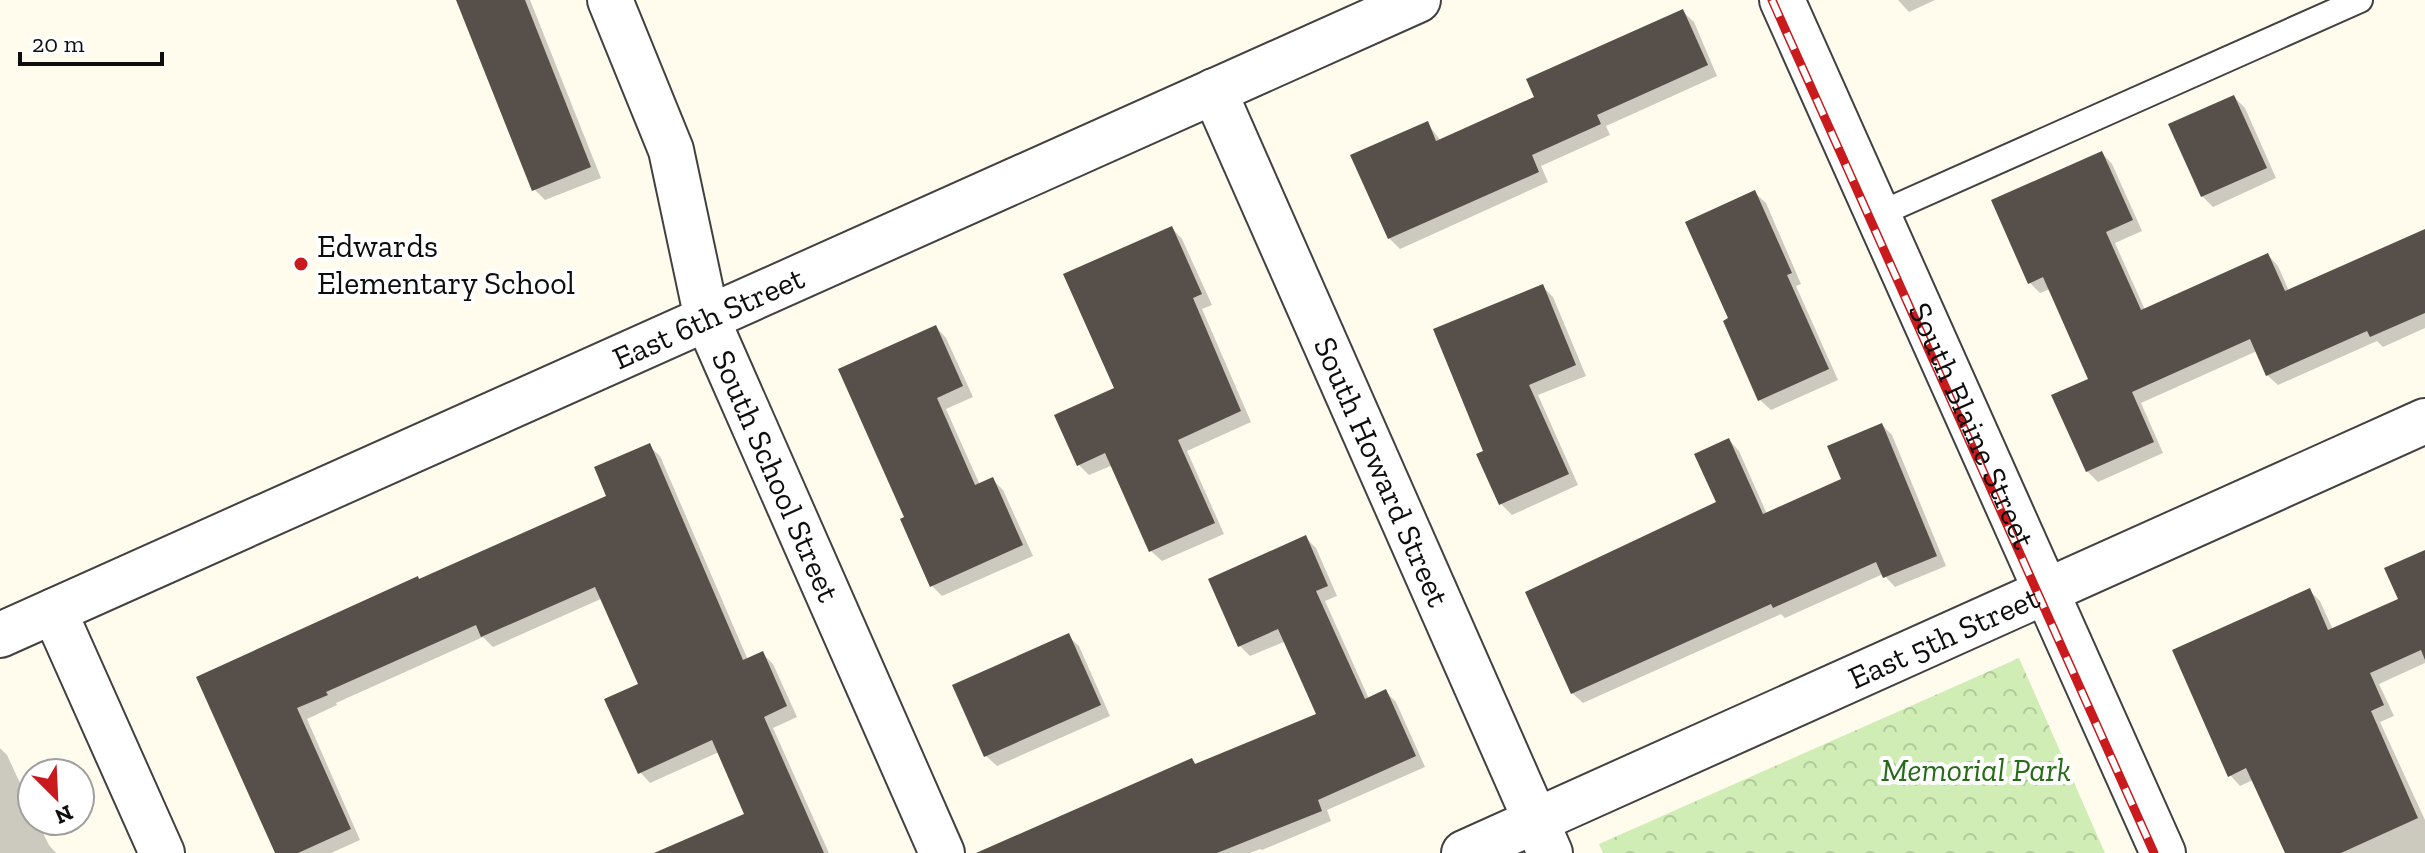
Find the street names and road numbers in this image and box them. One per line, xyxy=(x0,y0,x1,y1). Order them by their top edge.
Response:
street label: East 6th Street xyxy=(607,258,810,377)
street label: South Blaine Street xyxy=(1901,297,2044,554)
street label: South Howard Street xyxy=(1306,331,1458,612)
street label: South School Street xyxy=(704,344,848,608)
street label: East 5th Street xyxy=(1842,578,2045,697)

